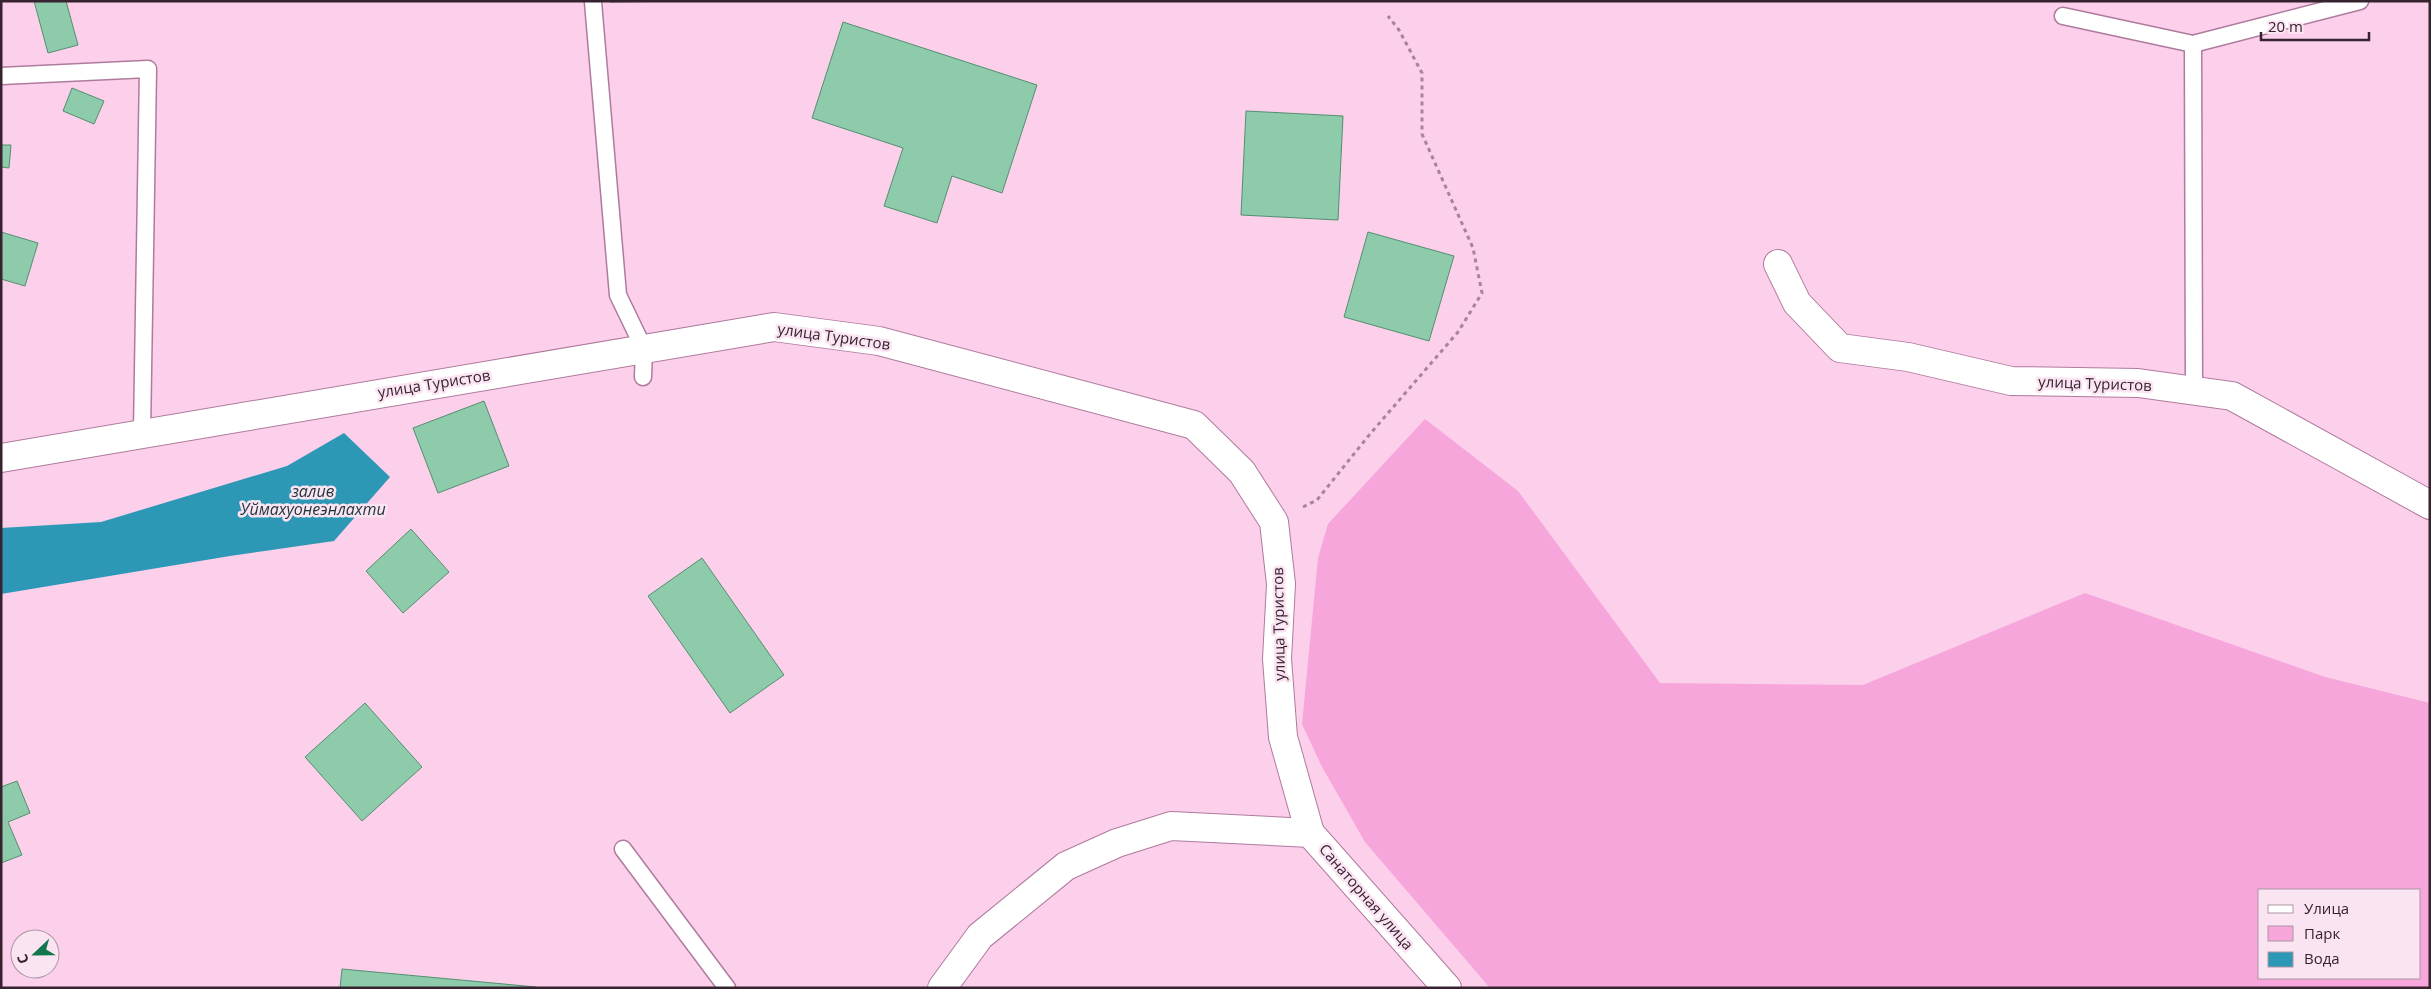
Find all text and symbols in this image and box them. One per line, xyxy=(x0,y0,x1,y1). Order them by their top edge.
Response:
scale bar xyxy=(2261,10,2368,42)
text: 20 m xyxy=(2268,16,2303,36)
street label: улица Туристов xyxy=(776,318,892,354)
street label: улица Туристов xyxy=(376,364,492,402)
street label: улица Туристов xyxy=(2038,371,2152,395)
water label: залив Уймахуонеэнлахти xyxy=(239,480,386,520)
street label: улица Туристов xyxy=(1267,567,1289,681)
street label: Санаторная улица xyxy=(1315,839,1418,954)
legend xyxy=(2258,889,2421,979)
text: Улица xyxy=(2304,898,2349,918)
text: Парк xyxy=(2304,923,2340,943)
north arrow xyxy=(10,929,60,979)
text: Вода xyxy=(2304,948,2340,968)
text: С xyxy=(12,951,33,967)

